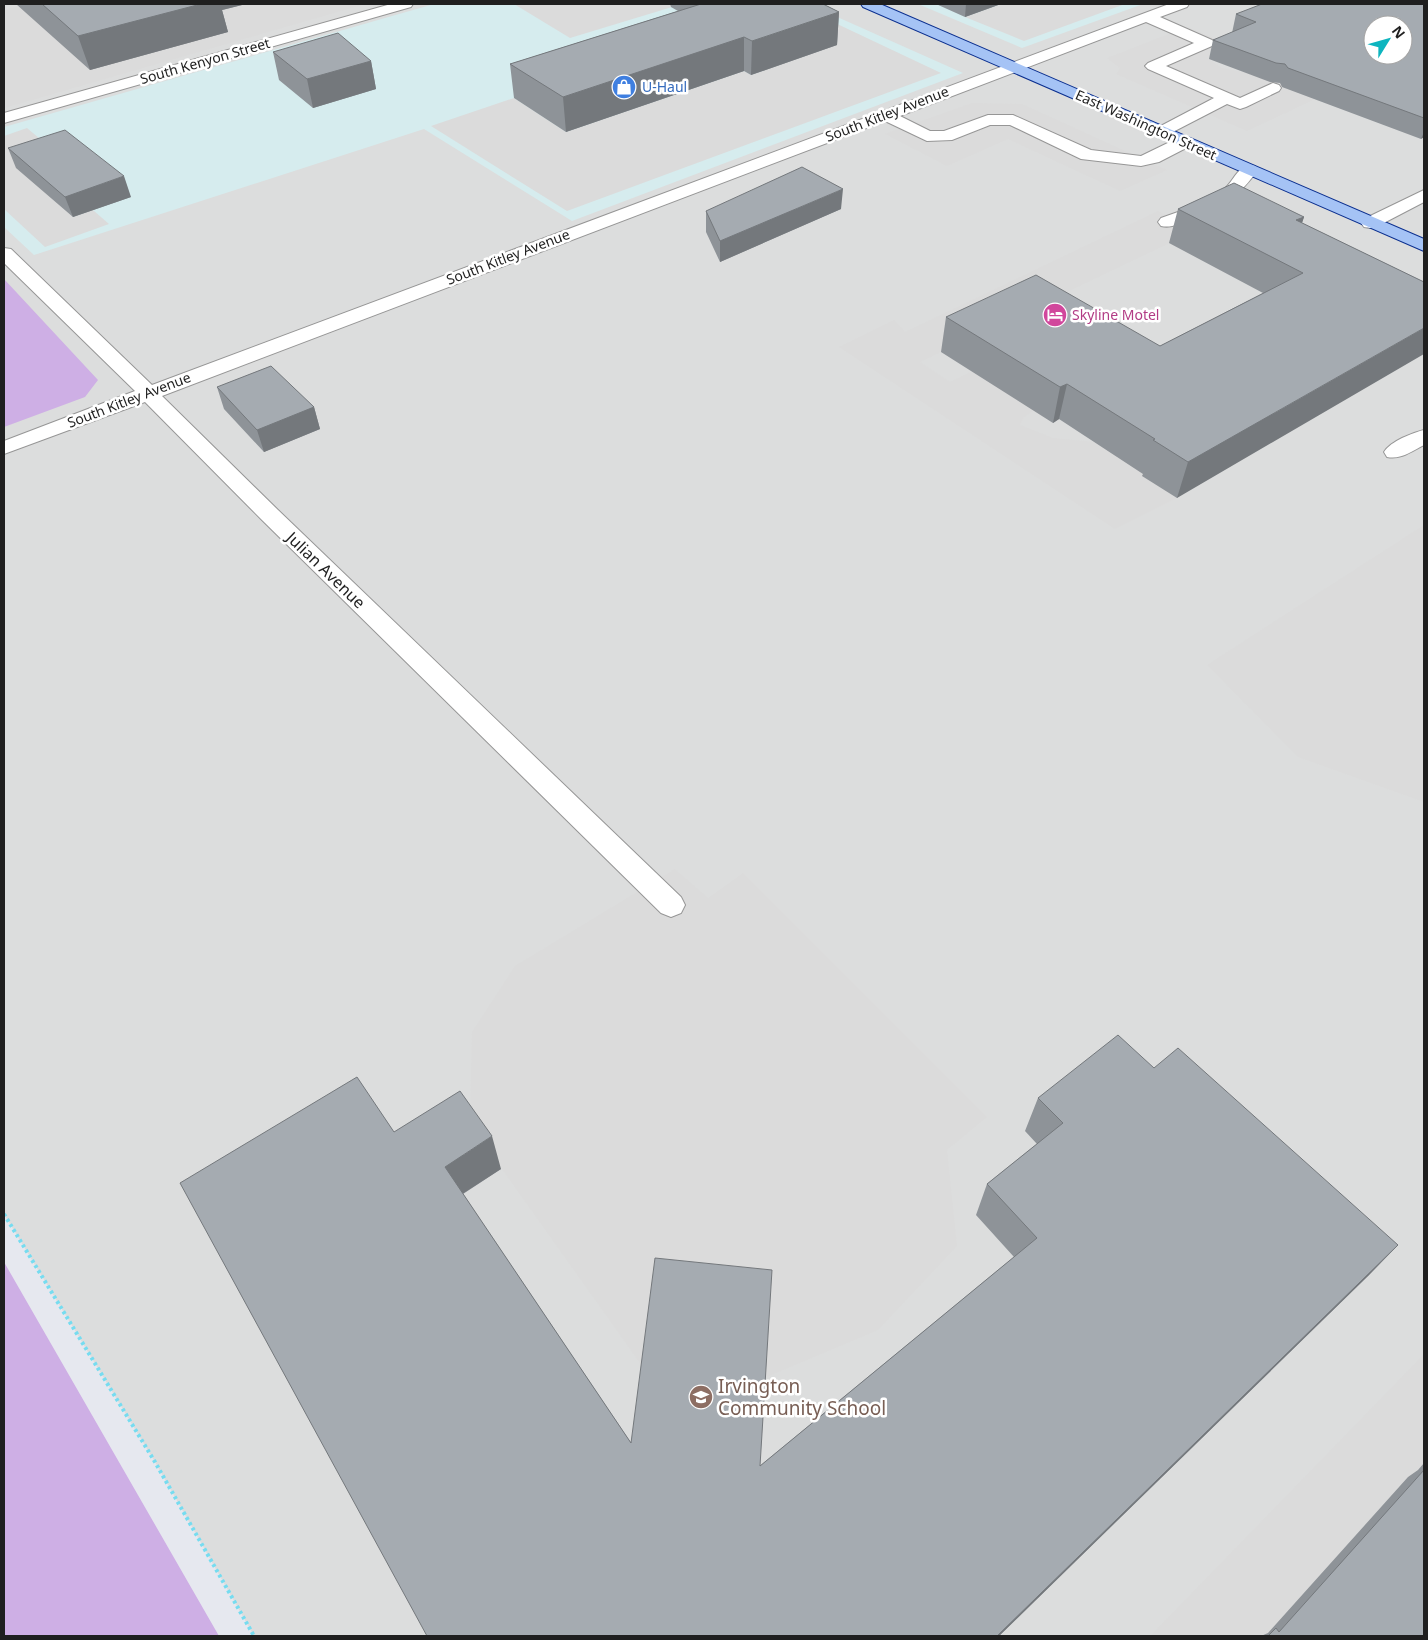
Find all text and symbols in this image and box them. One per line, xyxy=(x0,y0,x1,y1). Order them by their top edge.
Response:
north arrow xyxy=(1363,15,1413,65)
text: N xyxy=(1388,22,1410,42)
street label: South Kenyon Street xyxy=(138,33,272,88)
shop icon: U-Haul xyxy=(611,74,637,100)
place label: U-Haul xyxy=(642,77,687,96)
street label: South Kitley Avenue xyxy=(822,81,951,146)
street label: East Washington Street xyxy=(1073,85,1220,164)
street label: South Kitley Avenue xyxy=(443,224,572,289)
hotel icon: Skyline Motel xyxy=(1042,302,1068,328)
place label: Skyline Motel xyxy=(1072,305,1159,324)
street label: South Kitley Avenue xyxy=(64,367,193,432)
street label: Julian Avenue xyxy=(280,525,370,613)
place label: Irvington Community School xyxy=(718,1373,886,1421)
school or university icon: Irvington Community School xyxy=(688,1384,714,1410)

